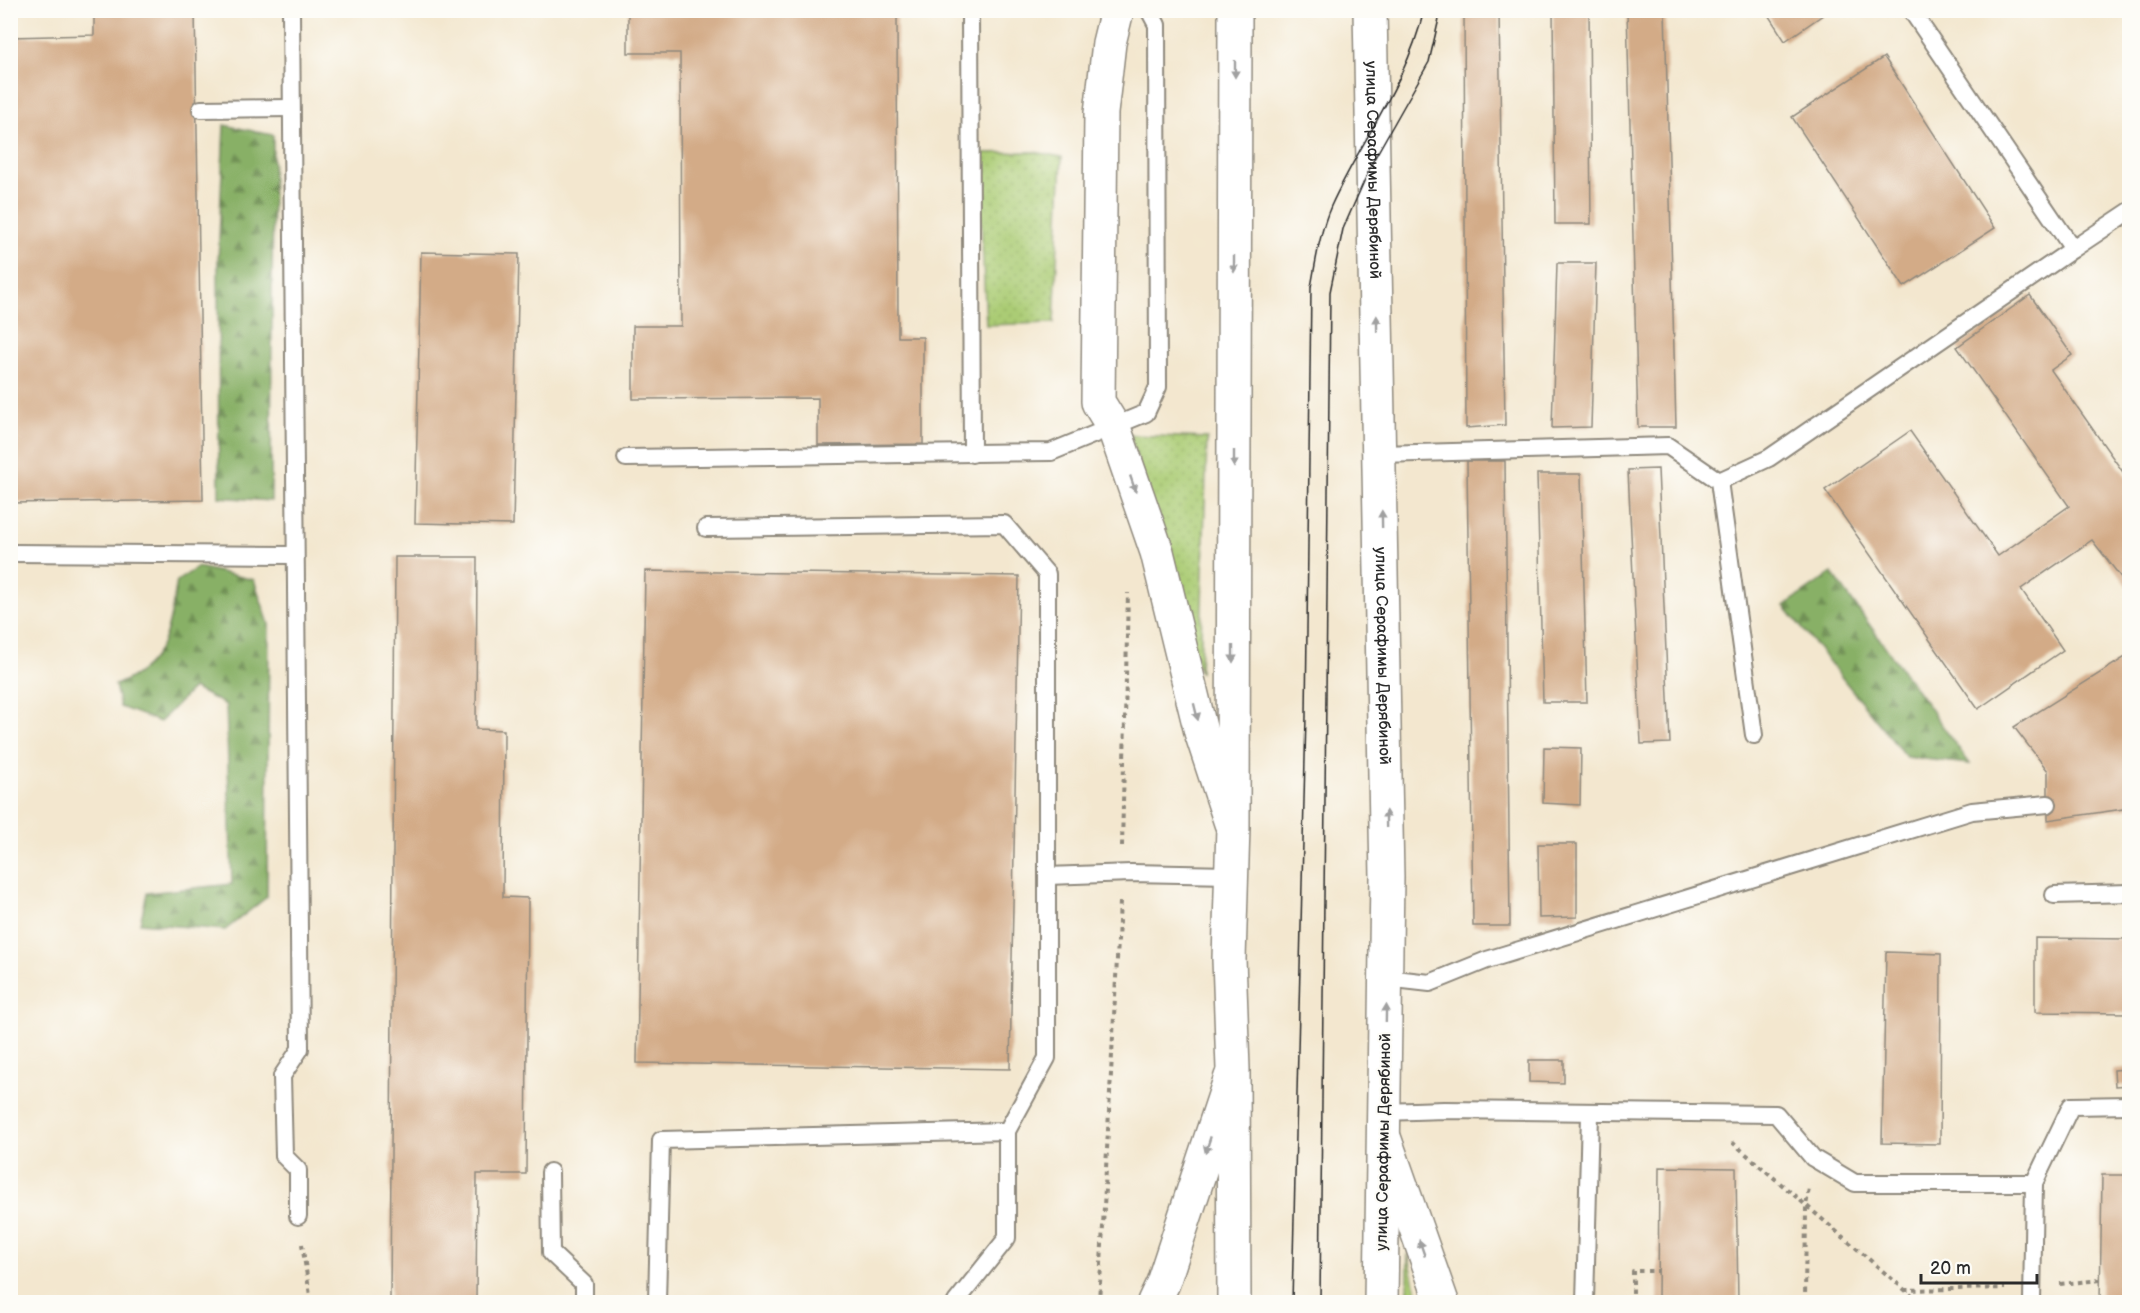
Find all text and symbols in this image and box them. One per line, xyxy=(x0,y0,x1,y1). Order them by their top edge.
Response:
one-way arrow xyxy=(1230,59,1240,78)
street label: улица Серафимы Дерябиной xyxy=(1362,61,1385,279)
one-way arrow xyxy=(1229,254,1239,273)
one-way arrow xyxy=(1373,314,1382,333)
one-way arrow xyxy=(1229,449,1239,468)
one-way arrow xyxy=(1129,475,1139,493)
one-way arrow xyxy=(1377,509,1387,528)
street label: улица Серафимы Дерябиной xyxy=(1371,547,1394,765)
one-way arrow xyxy=(1228,644,1238,663)
one-way arrow xyxy=(1191,703,1201,721)
one-way arrow xyxy=(1382,809,1391,828)
one-way arrow xyxy=(1381,1004,1390,1023)
street label: улица Серафимы Дерябиной xyxy=(1373,1033,1395,1251)
one-way arrow xyxy=(1203,1136,1213,1154)
one-way arrow xyxy=(1416,1238,1426,1256)
scale bar xyxy=(1921,1247,2036,1285)
text: 20 m xyxy=(1930,1258,1971,1279)

